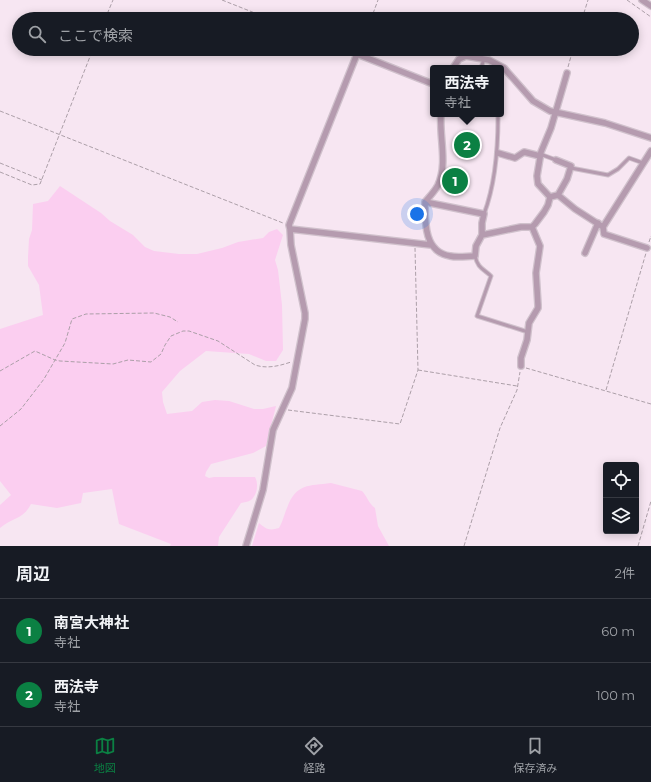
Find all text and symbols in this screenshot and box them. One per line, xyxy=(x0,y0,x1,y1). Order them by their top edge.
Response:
search box xyxy=(12,12,639,56)
icon: search xyxy=(26,23,48,45)
text: ここで検索 xyxy=(58,26,133,45)
popup xyxy=(430,65,504,117)
text: 西法寺 xyxy=(444,73,490,92)
text: 寺社 xyxy=(444,94,471,110)
pin: 2 xyxy=(454,130,480,160)
pin: 1 xyxy=(442,166,468,196)
your location xyxy=(407,204,427,224)
map controls xyxy=(603,462,639,534)
button: locate xyxy=(603,462,639,498)
button: layers xyxy=(603,498,639,534)
text: 周辺 xyxy=(16,564,50,584)
text: 2件 xyxy=(615,565,635,581)
text: 南宮大神社 xyxy=(54,613,129,632)
text: 1 xyxy=(26,623,32,639)
text: 60 m xyxy=(601,623,635,639)
text: 寺社 xyxy=(54,634,80,650)
text: 西法寺 xyxy=(54,677,99,696)
text: 2 xyxy=(25,687,33,703)
text: 100 m xyxy=(596,687,635,703)
text: 寺社 xyxy=(54,698,80,714)
tab: 地図 xyxy=(94,735,116,775)
tab: 経路 xyxy=(303,735,325,775)
tab: 保存済み xyxy=(513,735,557,775)

